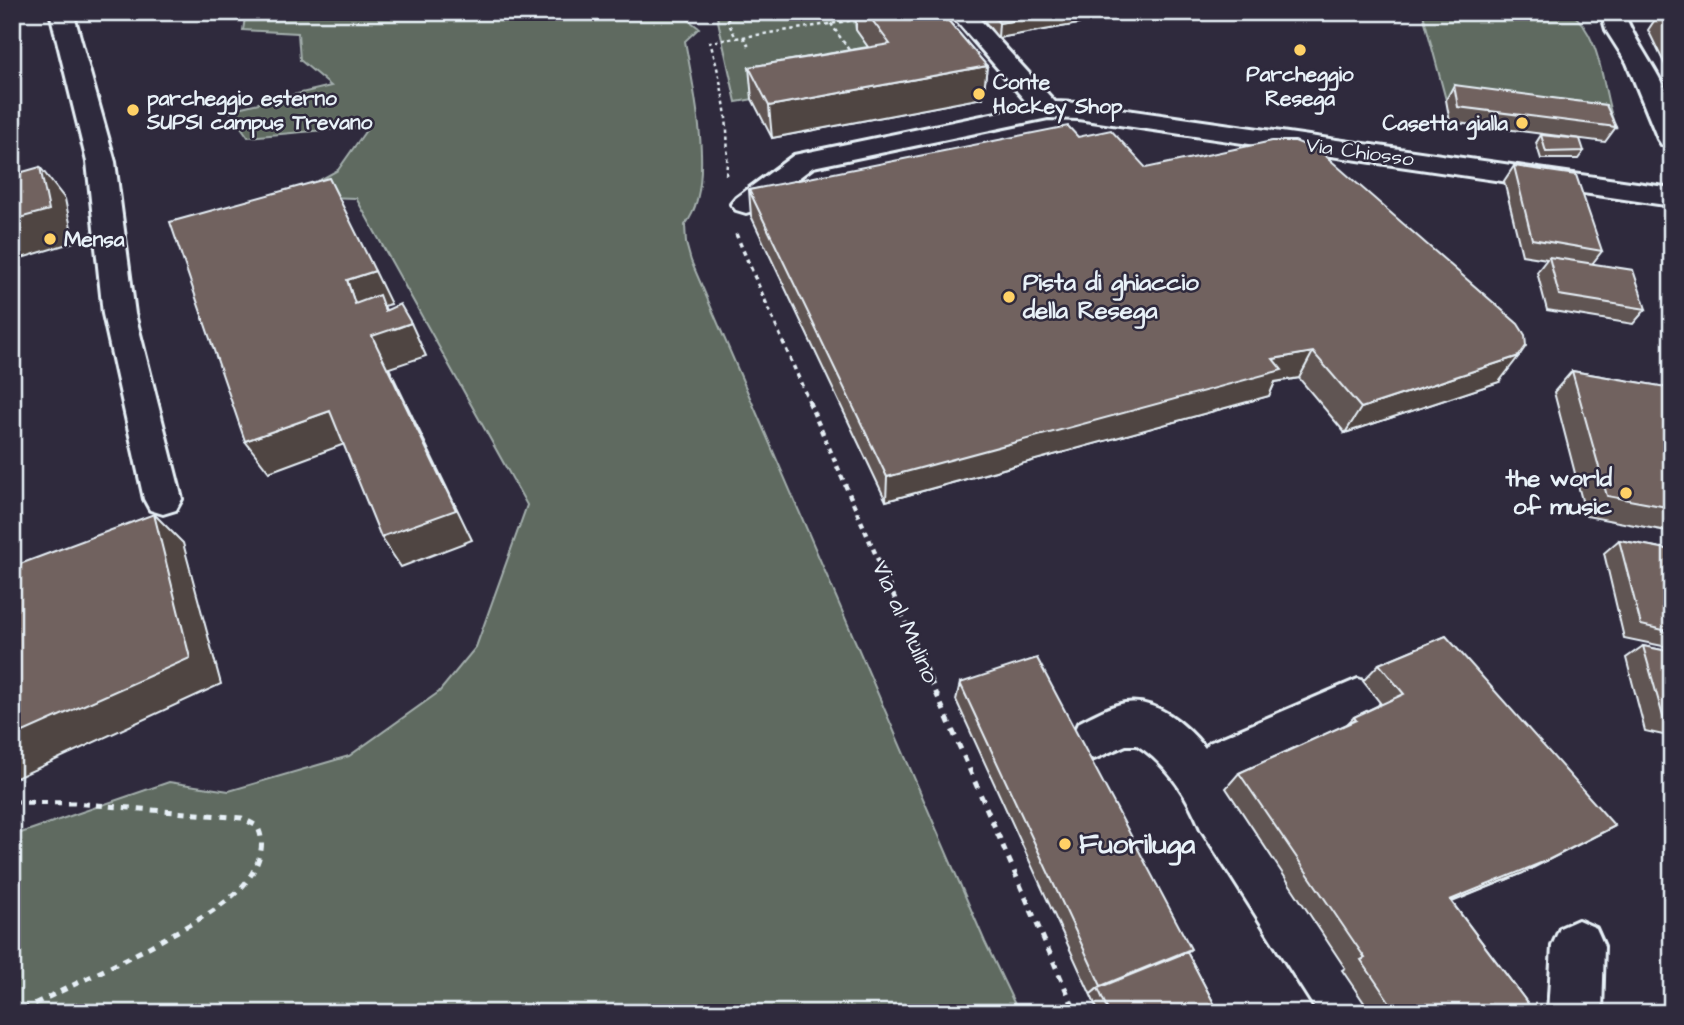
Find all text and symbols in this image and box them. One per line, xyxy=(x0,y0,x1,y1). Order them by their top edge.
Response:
marker: Parcheggio Resega xyxy=(1292,42,1308,58)
place label: Parcheggio Resega xyxy=(1246,60,1354,115)
place label: Conte Hockey Shop xyxy=(993,68,1123,124)
place label: parcheggio esterno SUPSI campus Trevano xyxy=(146,84,372,138)
marker: Conte Hockey Shop xyxy=(971,86,987,102)
marker: parcheggio esterno SUPSI campus Trevano xyxy=(125,102,141,118)
place label: Casetta gialla xyxy=(1382,109,1508,140)
marker: Casetta gialla xyxy=(1514,115,1530,131)
street label: Via Chiosso xyxy=(1304,130,1416,174)
place label: Mensa xyxy=(64,225,125,254)
marker: Mensa xyxy=(42,231,58,247)
place label: Pista di ghiaccio della Resega xyxy=(1022,266,1199,329)
marker: Pista di ghiaccio della Resega xyxy=(1001,289,1017,305)
place label: the world of music xyxy=(1505,462,1613,524)
marker: the world of music xyxy=(1618,485,1634,501)
street label: Via al Mulino xyxy=(863,555,947,689)
place label: Fuoriluga xyxy=(1079,825,1196,866)
marker: Fuoriluga xyxy=(1057,836,1073,852)

